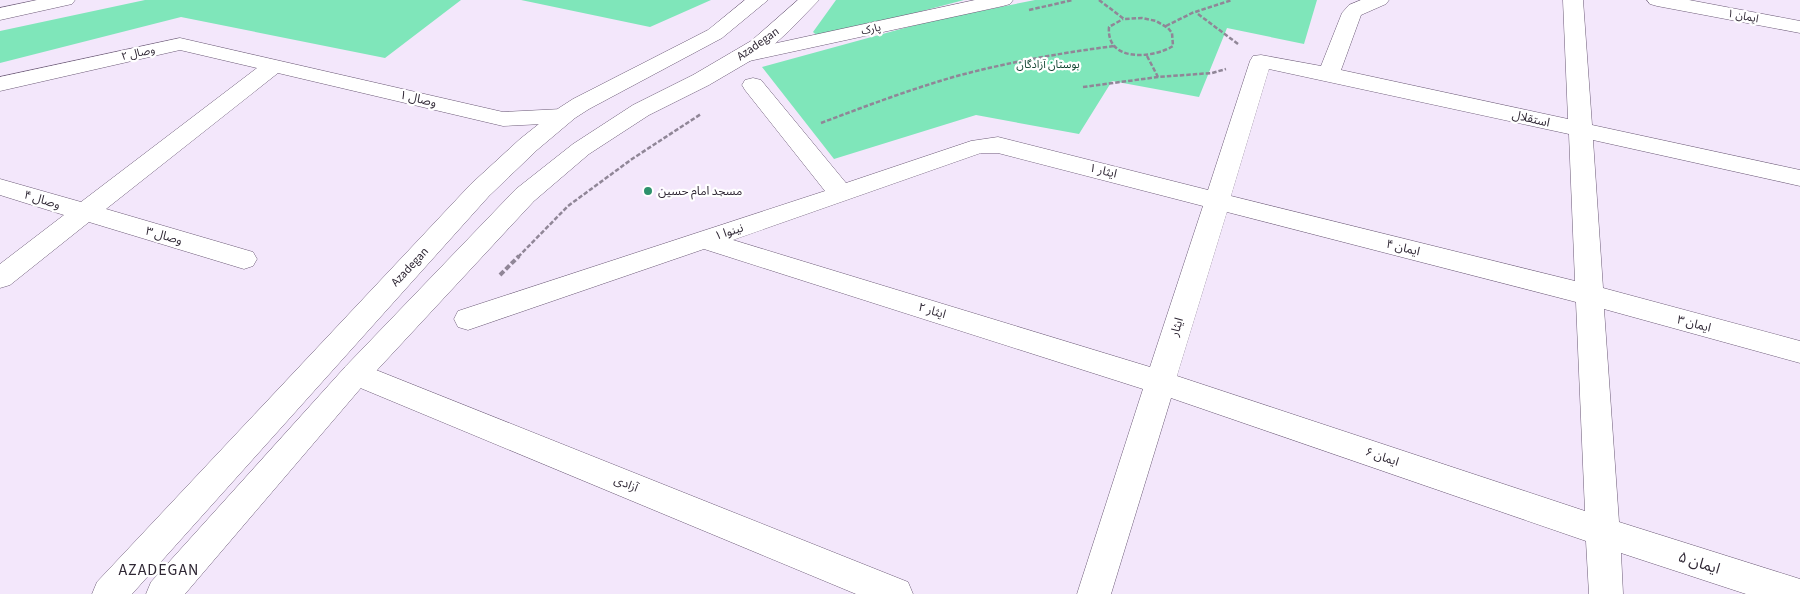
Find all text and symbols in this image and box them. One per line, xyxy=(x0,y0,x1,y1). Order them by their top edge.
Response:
street label: ایمان ۱ xyxy=(1726,6,1760,26)
street label: پارک xyxy=(860,20,882,38)
street label: Azadegan xyxy=(733,23,783,65)
street label: وصال ۲ xyxy=(120,42,156,64)
park label: بوستان آزادگان xyxy=(1016,57,1080,72)
street label: وصال ۱ xyxy=(398,87,438,111)
street label: استقلال xyxy=(1510,106,1552,132)
street label: ایثار ۱ xyxy=(1087,159,1119,183)
place label: مسجد امام حسین xyxy=(658,183,742,200)
marker: مسجد امام حسین xyxy=(642,185,654,197)
street label: وصال ۴ xyxy=(22,186,62,214)
street label: نینوا ۱ xyxy=(712,219,746,245)
street label: وصال ۳ xyxy=(144,223,184,249)
street label: ایمان ۴ xyxy=(1384,236,1422,260)
street label: Azadegan xyxy=(387,244,433,290)
street label: ایثار ۲ xyxy=(916,299,948,323)
street label: ایمان ۳ xyxy=(1675,311,1713,337)
street label: ایثار xyxy=(1166,315,1188,339)
street label: ایمان ۶ xyxy=(1363,443,1401,471)
street label: آزادی xyxy=(611,472,641,497)
street label: ایمان ۵ xyxy=(1675,546,1723,580)
district label: AZADEGAN xyxy=(119,559,199,581)

